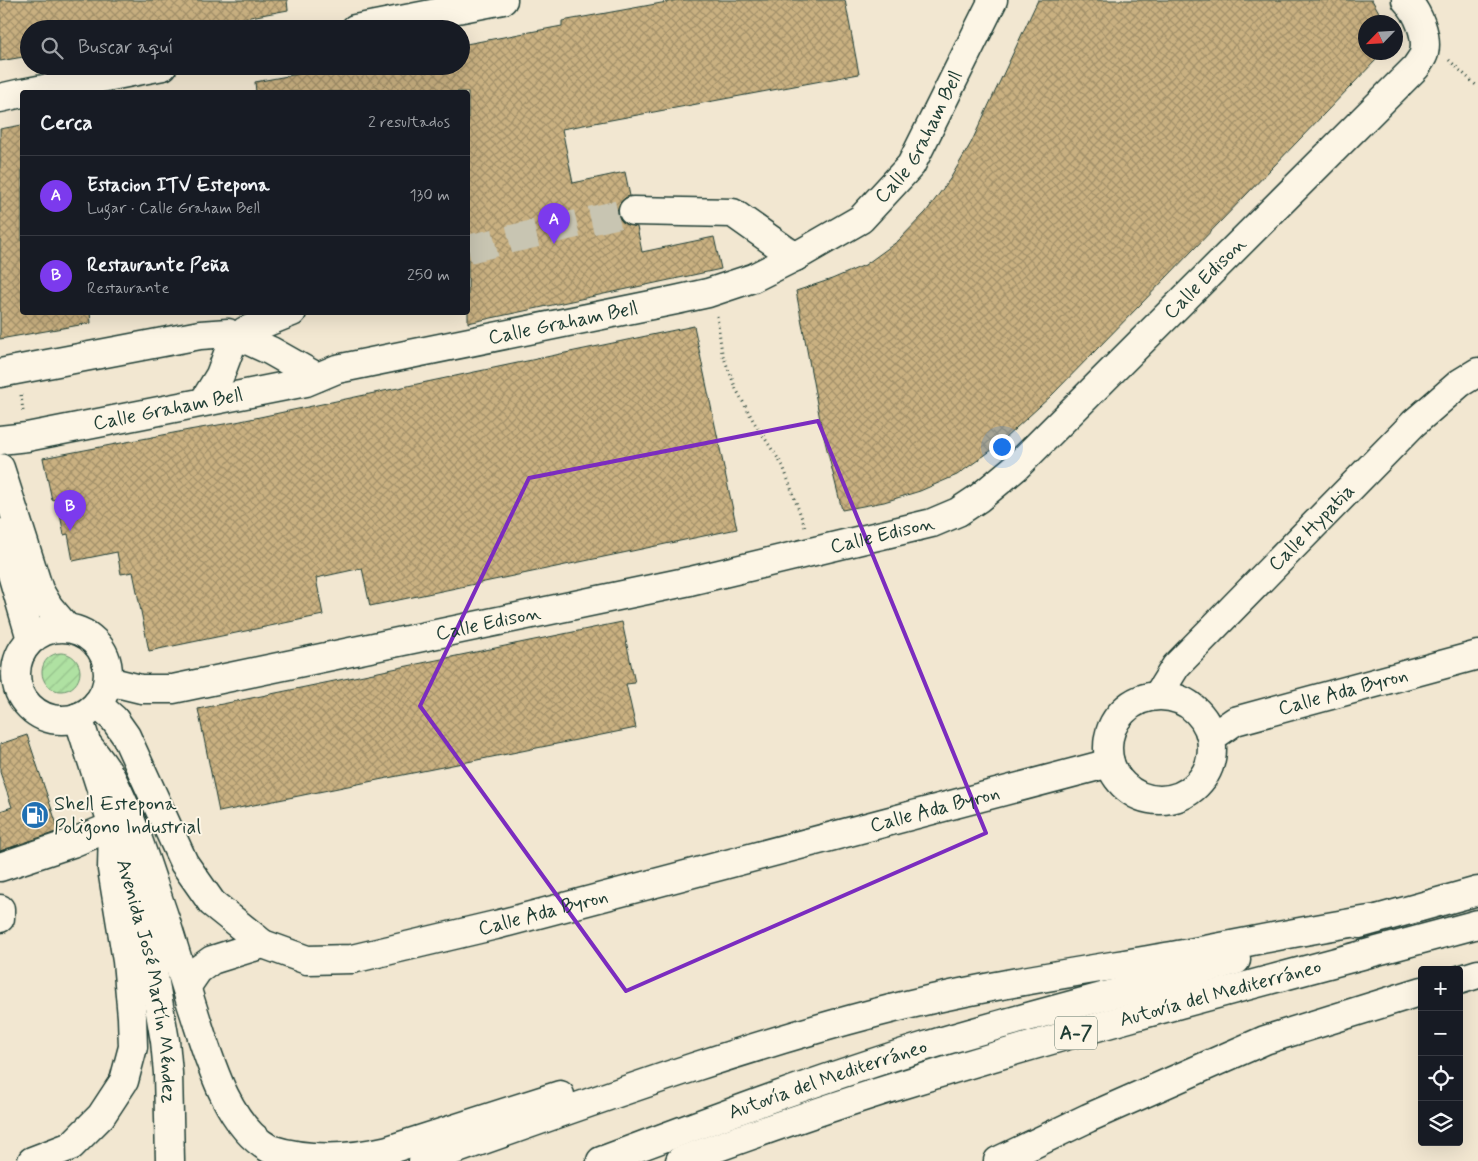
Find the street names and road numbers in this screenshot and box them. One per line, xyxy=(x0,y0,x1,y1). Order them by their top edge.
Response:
street label: Calle Graham Bell xyxy=(868,66,969,209)
street label: Calle Edison xyxy=(1158,231,1252,325)
street label: Calle Graham Bell xyxy=(486,295,640,351)
street label: Calle Graham Bell xyxy=(91,381,245,437)
street label: Calle Hypatia xyxy=(1262,478,1361,577)
street label: Calle Edison xyxy=(828,509,938,560)
street label: Calle Edison xyxy=(433,599,543,647)
street label: Calle Ada Byron xyxy=(1275,661,1411,722)
street label: Calle Ada Byron xyxy=(867,779,1003,839)
street label: Avenida José Martín Méndez xyxy=(110,856,182,1104)
street label: Calle Ada Byron xyxy=(476,882,611,942)
street label: Autovía del Mediterráneo xyxy=(1116,953,1324,1034)
road number: A-7 xyxy=(1055,1016,1097,1050)
street label: Autovía del Mediterráneo xyxy=(725,1033,930,1126)

